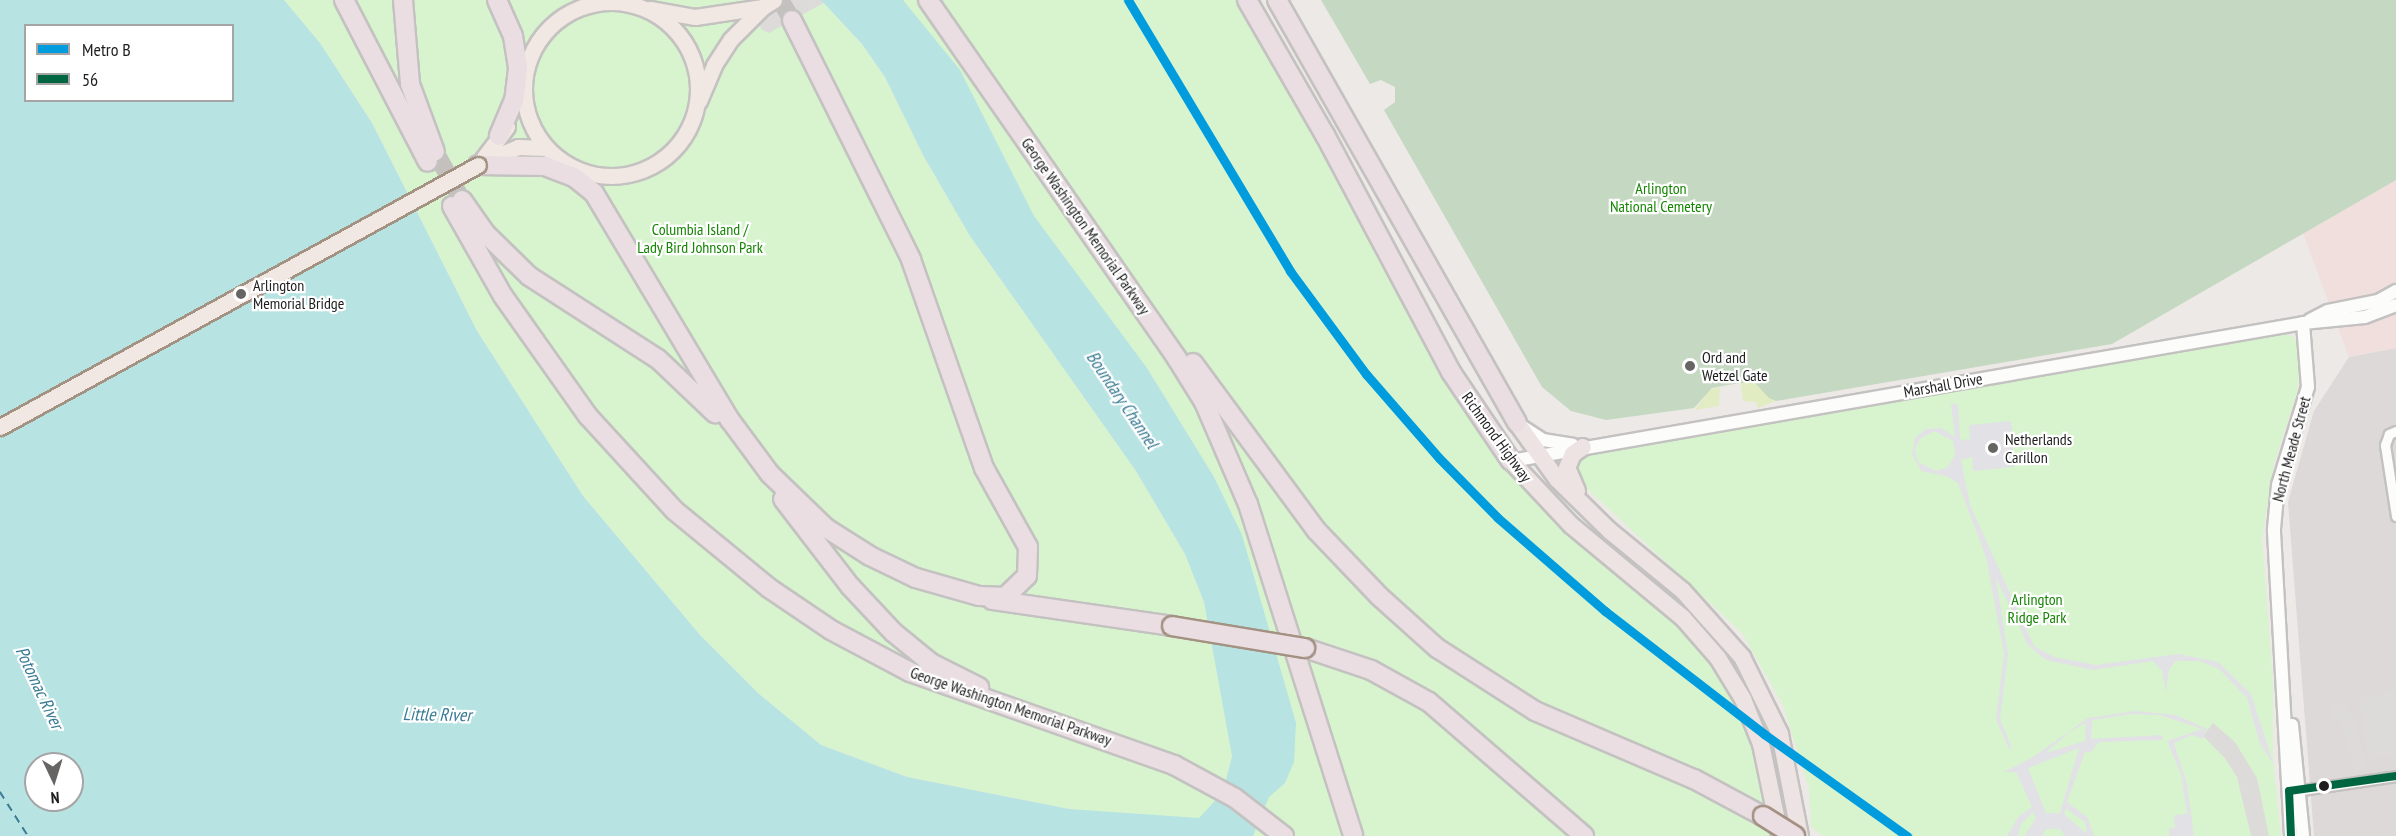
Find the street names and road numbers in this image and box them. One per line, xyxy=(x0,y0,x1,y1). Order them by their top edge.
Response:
street label: George Washington Memorial Parkway xyxy=(1017,134,1155,318)
street label: Marshall Drive xyxy=(1902,369,1984,401)
street label: Richmond Highway xyxy=(1458,388,1536,486)
street label: North Meade Street xyxy=(2268,394,2314,504)
street label: George Washington Memorial Parkway xyxy=(908,662,1114,750)

